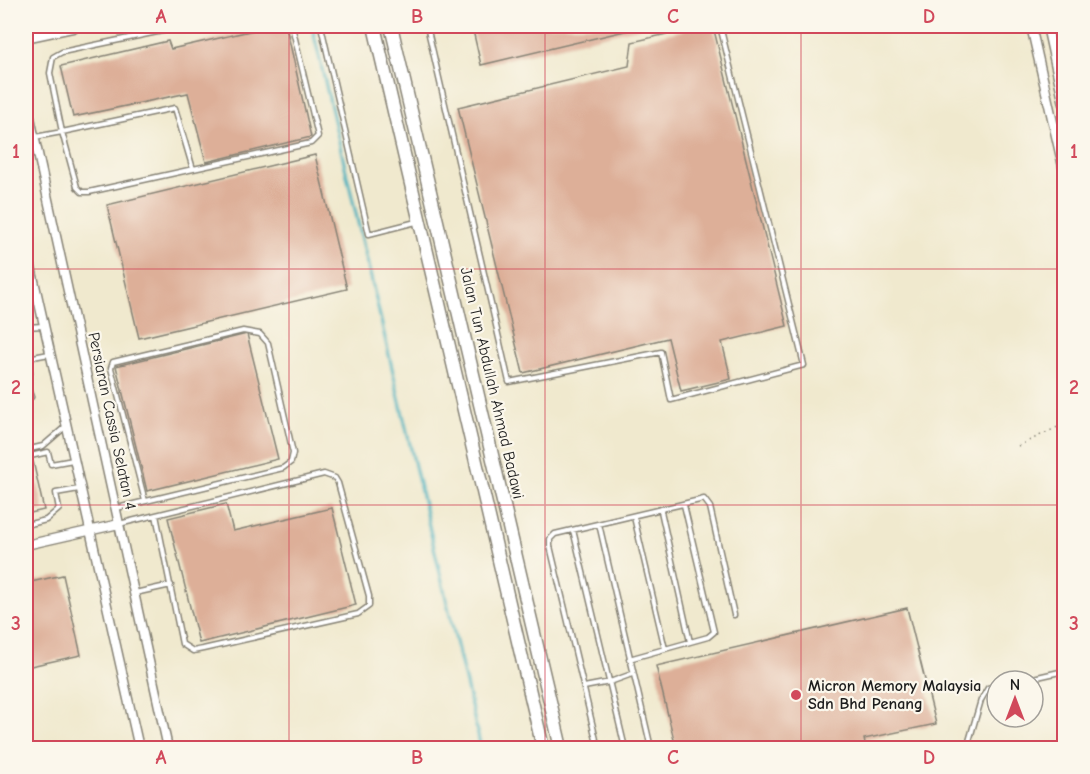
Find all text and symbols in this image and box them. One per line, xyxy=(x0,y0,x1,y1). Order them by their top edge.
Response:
text: A xyxy=(155,5,167,28)
text: B xyxy=(411,5,423,28)
text: C xyxy=(667,5,679,28)
text: D xyxy=(923,5,935,28)
text: 1 xyxy=(12,140,20,163)
text: 1 xyxy=(1070,140,1078,163)
street label: Jalan Tun Abdullah Ahmad Badawi xyxy=(457,265,527,501)
street label: Persiaran Cassia Selatan 4 xyxy=(84,330,140,512)
text: 2 xyxy=(11,376,21,399)
text: 2 xyxy=(1069,376,1079,399)
text: 3 xyxy=(11,612,21,635)
text: 3 xyxy=(1069,612,1079,635)
north arrow xyxy=(985,669,1045,729)
text: N xyxy=(1010,676,1020,694)
place label: Micron Memory Malaysia Sdn Bhd Penang xyxy=(808,677,982,713)
marker: Micron Memory Malaysia Sdn Bhd Penang xyxy=(789,688,803,702)
text: A xyxy=(155,746,167,769)
text: B xyxy=(411,746,423,769)
text: C xyxy=(667,746,679,769)
text: D xyxy=(923,746,935,769)

